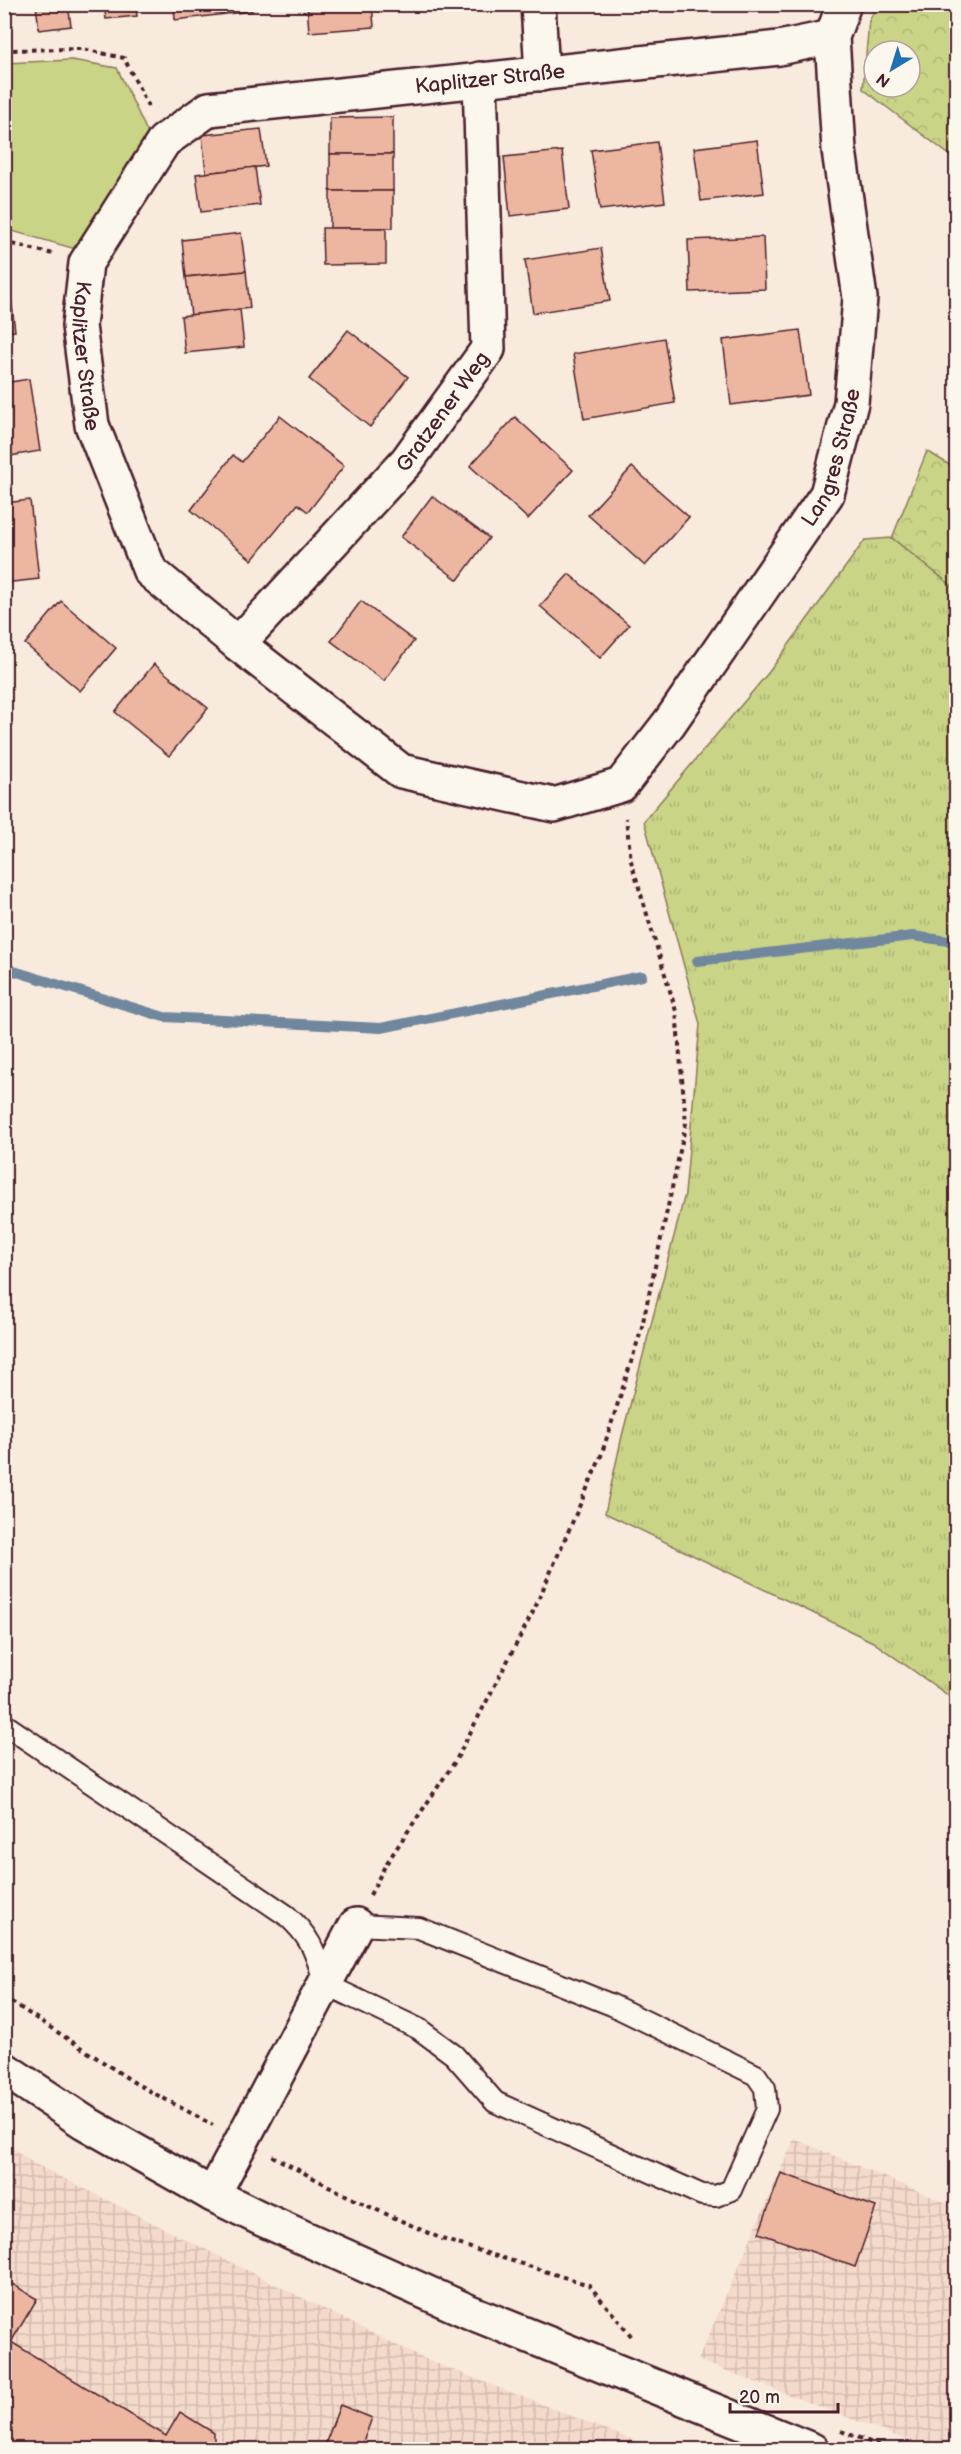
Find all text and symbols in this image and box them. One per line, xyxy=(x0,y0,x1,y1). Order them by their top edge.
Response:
north arrow xyxy=(862,39,922,99)
street label: Kaplitzer Straße xyxy=(414,59,566,99)
text: N xyxy=(873,68,894,91)
street label: Kaplitzer Straße xyxy=(66,280,105,432)
street label: Gratzener Weg xyxy=(391,346,495,477)
street label: Langres Straße xyxy=(796,388,865,531)
scale bar xyxy=(730,2376,838,2414)
text: 20 m xyxy=(739,2387,780,2408)

